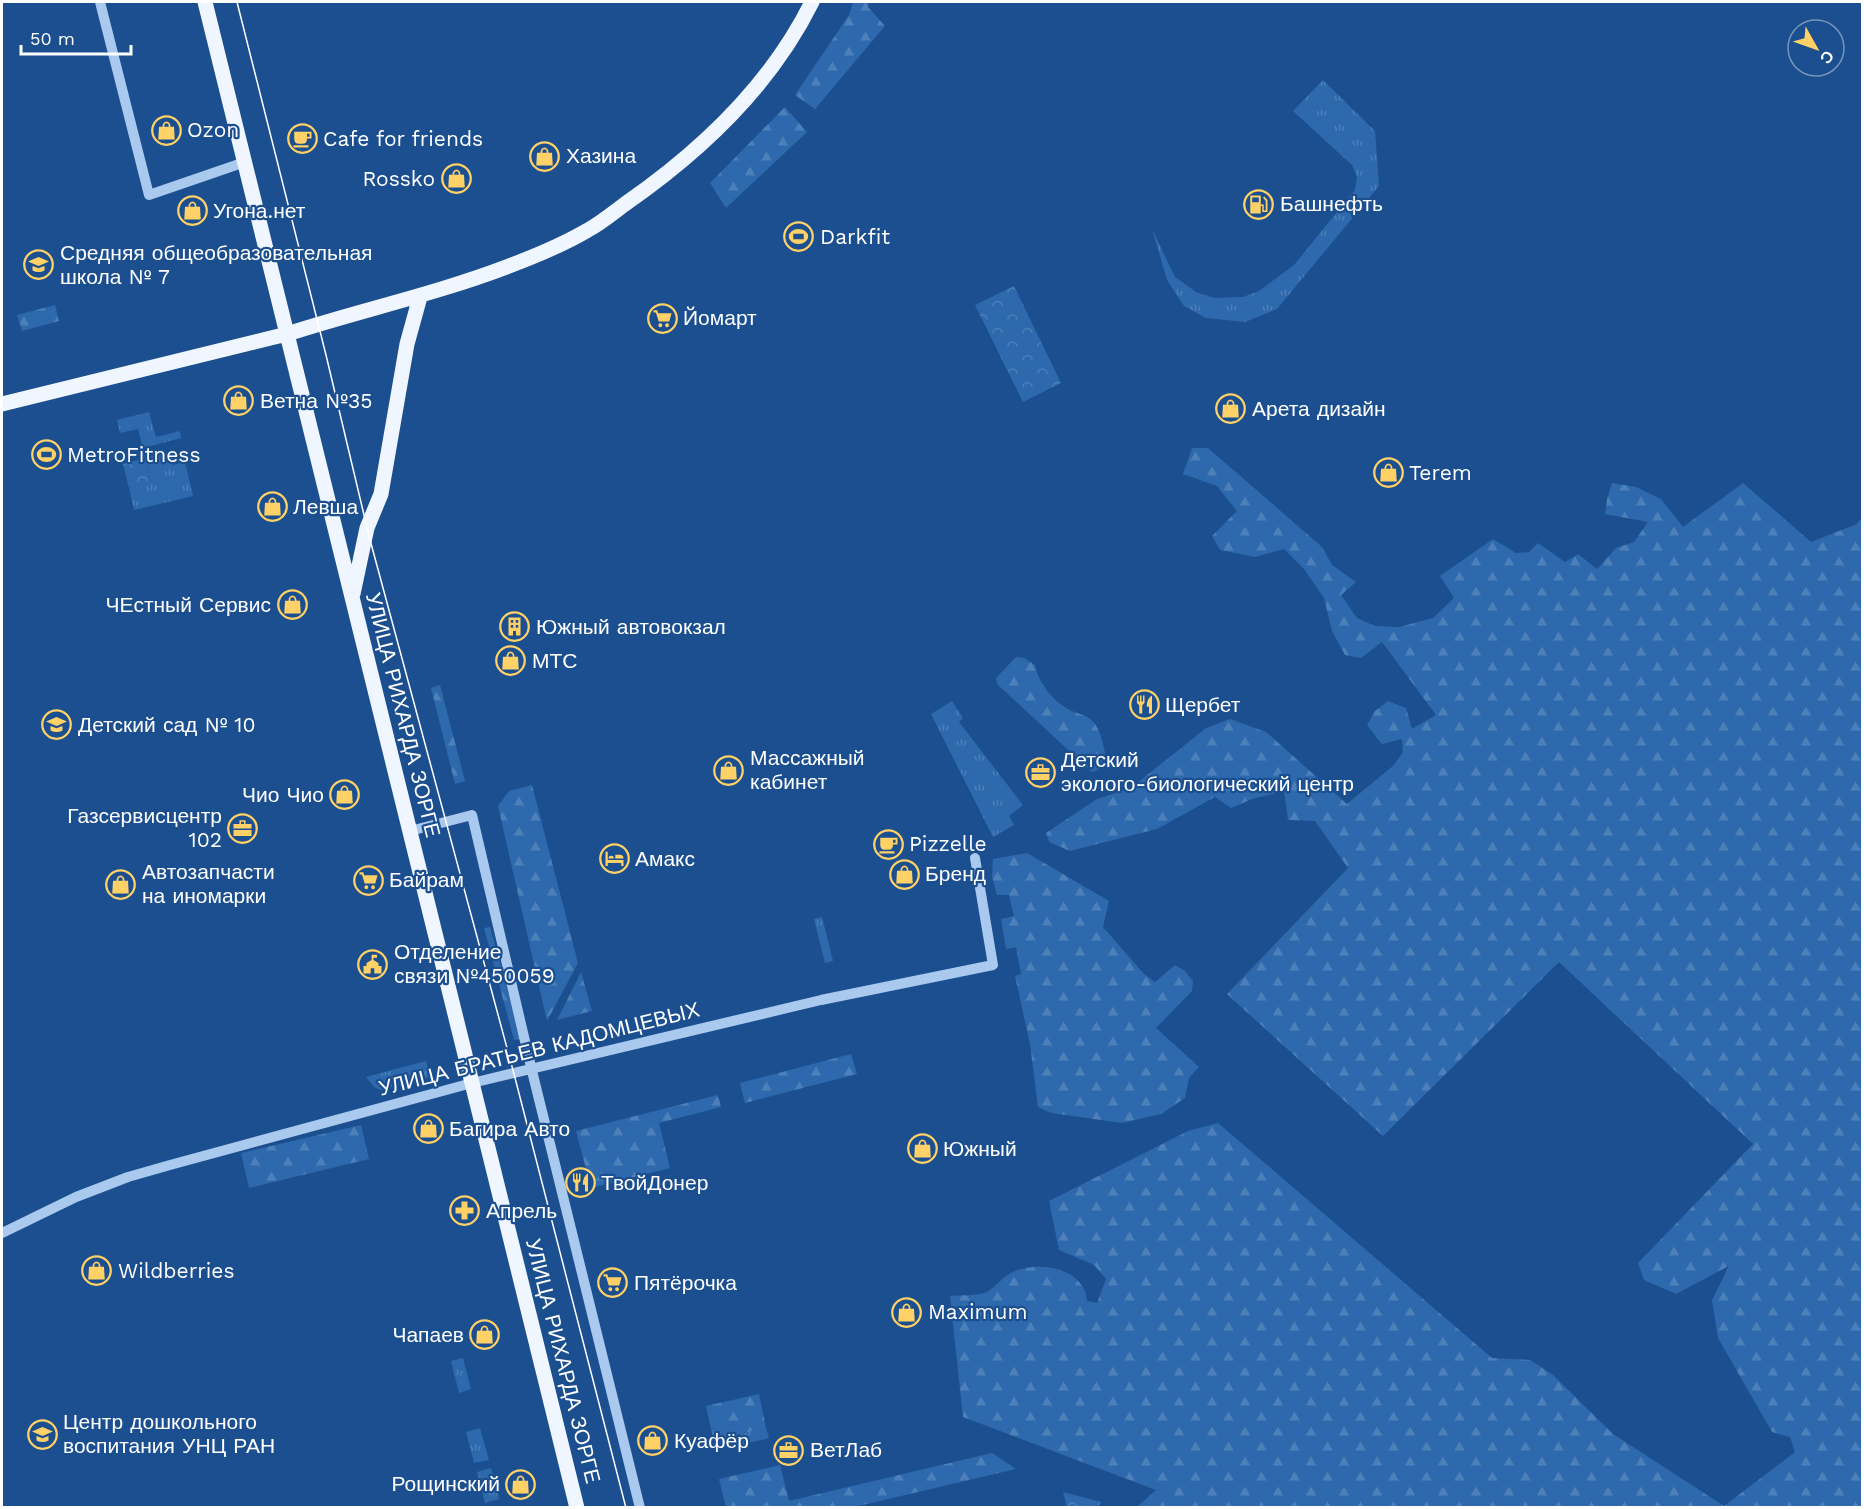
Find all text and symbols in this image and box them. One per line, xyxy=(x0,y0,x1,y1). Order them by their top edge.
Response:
scale bar xyxy=(21,18,130,56)
north arrow xyxy=(1786,18,1846,78)
text: 50 m xyxy=(30,28,75,49)
text: С xyxy=(1816,47,1838,68)
shop icon: Ozon xyxy=(150,114,182,146)
place label: Ozon xyxy=(187,117,239,142)
cafe icon: Cafe for friends xyxy=(286,123,318,155)
place label: Cafe for friends xyxy=(323,126,483,151)
shop icon: Хазина xyxy=(529,140,561,172)
place label: Хазина xyxy=(566,143,636,168)
shop icon: Rossko xyxy=(440,163,472,195)
place label: Rossko xyxy=(363,166,435,191)
fuel station icon: Башнефть xyxy=(1243,188,1275,220)
place label: Башнефть xyxy=(1280,191,1383,216)
shop icon: Угона.нет xyxy=(176,195,208,227)
place label: Угона.нет xyxy=(213,198,306,223)
sports icon: Darkfit xyxy=(783,221,815,253)
place label: Darkfit xyxy=(820,224,890,249)
place label: Средняя общеобразовательная школа № 7 xyxy=(60,240,373,289)
school or university icon: Средняя общеобразовательная школа № 7 xyxy=(23,249,55,281)
supermarket icon: Йомарт xyxy=(646,302,678,334)
place label: Йомарт xyxy=(683,305,757,330)
shop icon: Ветна №35 xyxy=(223,385,255,417)
place label: Ветна №35 xyxy=(260,388,372,413)
shop icon: Арета дизайн xyxy=(1215,393,1247,425)
place label: Арета дизайн xyxy=(1252,396,1386,421)
sports icon: MetroFitness xyxy=(30,439,62,471)
place label: MetroFitness xyxy=(67,442,200,467)
shop icon: Terem xyxy=(1372,457,1404,489)
place label: Terem xyxy=(1409,460,1472,485)
shop icon: Левша xyxy=(256,491,288,523)
place label: Левша xyxy=(293,494,358,519)
shop icon: ЧЕстный Сервис xyxy=(276,589,308,621)
street label: УЛИЦА РИХАРДА ЗОРГЕ xyxy=(361,590,446,840)
place label: ЧЕстный Сервис xyxy=(106,592,271,617)
building icon: Южный автовокзал xyxy=(499,611,531,643)
place label: Южный автовокзал xyxy=(536,614,726,639)
shop icon: МТС xyxy=(495,645,527,677)
place label: МТС xyxy=(532,648,578,673)
restaurant icon: Щербет xyxy=(1128,689,1160,721)
place label: Щербет xyxy=(1165,692,1241,717)
school or university icon: Детский сад № 10 xyxy=(41,709,73,741)
place label: Детский сад № 10 xyxy=(78,712,255,737)
place label: Массажный кабинет xyxy=(750,745,865,794)
place label: Детский эколого-биологический центр xyxy=(1061,747,1354,796)
shop icon: Массажный кабинет xyxy=(713,754,745,786)
office icon: Детский эколого-биологический центр xyxy=(1024,756,1056,788)
shop icon: Чио Чио xyxy=(329,779,361,811)
place label: Чио Чио xyxy=(242,782,324,807)
place label: Газсервисцентр 102 xyxy=(67,803,222,852)
office icon: Газсервисцентр 102 xyxy=(227,812,259,844)
cafe icon: Pizzelle xyxy=(872,828,904,860)
place label: Pizzelle xyxy=(909,831,987,856)
hotel icon: Амакс xyxy=(598,843,630,875)
place label: Амакс xyxy=(635,846,695,871)
shop icon: Бренд xyxy=(888,858,920,890)
place label: Автозапчасти на иномарки xyxy=(142,859,275,908)
place label: Бренд xyxy=(925,861,986,886)
supermarket icon: Байрам xyxy=(352,864,384,896)
place label: Байрам xyxy=(389,867,464,892)
shop icon: Автозапчасти на иномарки xyxy=(105,868,137,900)
place label: Отделение связи №450059 xyxy=(394,939,555,988)
public building icon: Отделение связи №450059 xyxy=(357,948,389,980)
street label: УЛИЦА БРАТЬЕВ КАДОМЦЕВЫХ xyxy=(376,996,702,1101)
shop icon: Багира Авто xyxy=(412,1113,444,1145)
place label: Багира Авто xyxy=(449,1116,570,1141)
shop icon: Южный xyxy=(906,1133,938,1165)
place label: Южный xyxy=(943,1136,1017,1161)
restaurant icon: ТвойДонер xyxy=(564,1167,596,1199)
place label: ТвойДонер xyxy=(601,1170,708,1195)
pharmacy icon: Апрель xyxy=(449,1195,481,1227)
place label: Апрель xyxy=(486,1198,557,1223)
street label: УЛИЦА РИХАРДА ЗОРГЕ xyxy=(521,1236,606,1486)
shop icon: Wildberries xyxy=(81,1255,113,1287)
place label: Wildberries xyxy=(118,1258,235,1283)
supermarket icon: Пятёрочка xyxy=(597,1267,629,1299)
place label: Пятёрочка xyxy=(634,1270,737,1295)
shop icon: Maximum xyxy=(891,1296,923,1328)
place label: Maximum xyxy=(928,1299,1027,1324)
shop icon: Чапаев xyxy=(469,1319,501,1351)
place label: Чапаев xyxy=(392,1322,464,1347)
place label: Центр дошкольного воспитания УНЦ РАН xyxy=(63,1409,275,1458)
school or university icon: Центр дошкольного воспитания УНЦ РАН xyxy=(26,1418,58,1450)
shop icon: Куафёр xyxy=(637,1425,669,1457)
place label: Куафёр xyxy=(674,1428,749,1453)
office icon: ВетЛаб xyxy=(773,1434,805,1466)
place label: ВетЛаб xyxy=(810,1437,882,1462)
shop icon: Рощинский xyxy=(505,1468,537,1500)
place label: Рощинский xyxy=(391,1471,500,1496)

